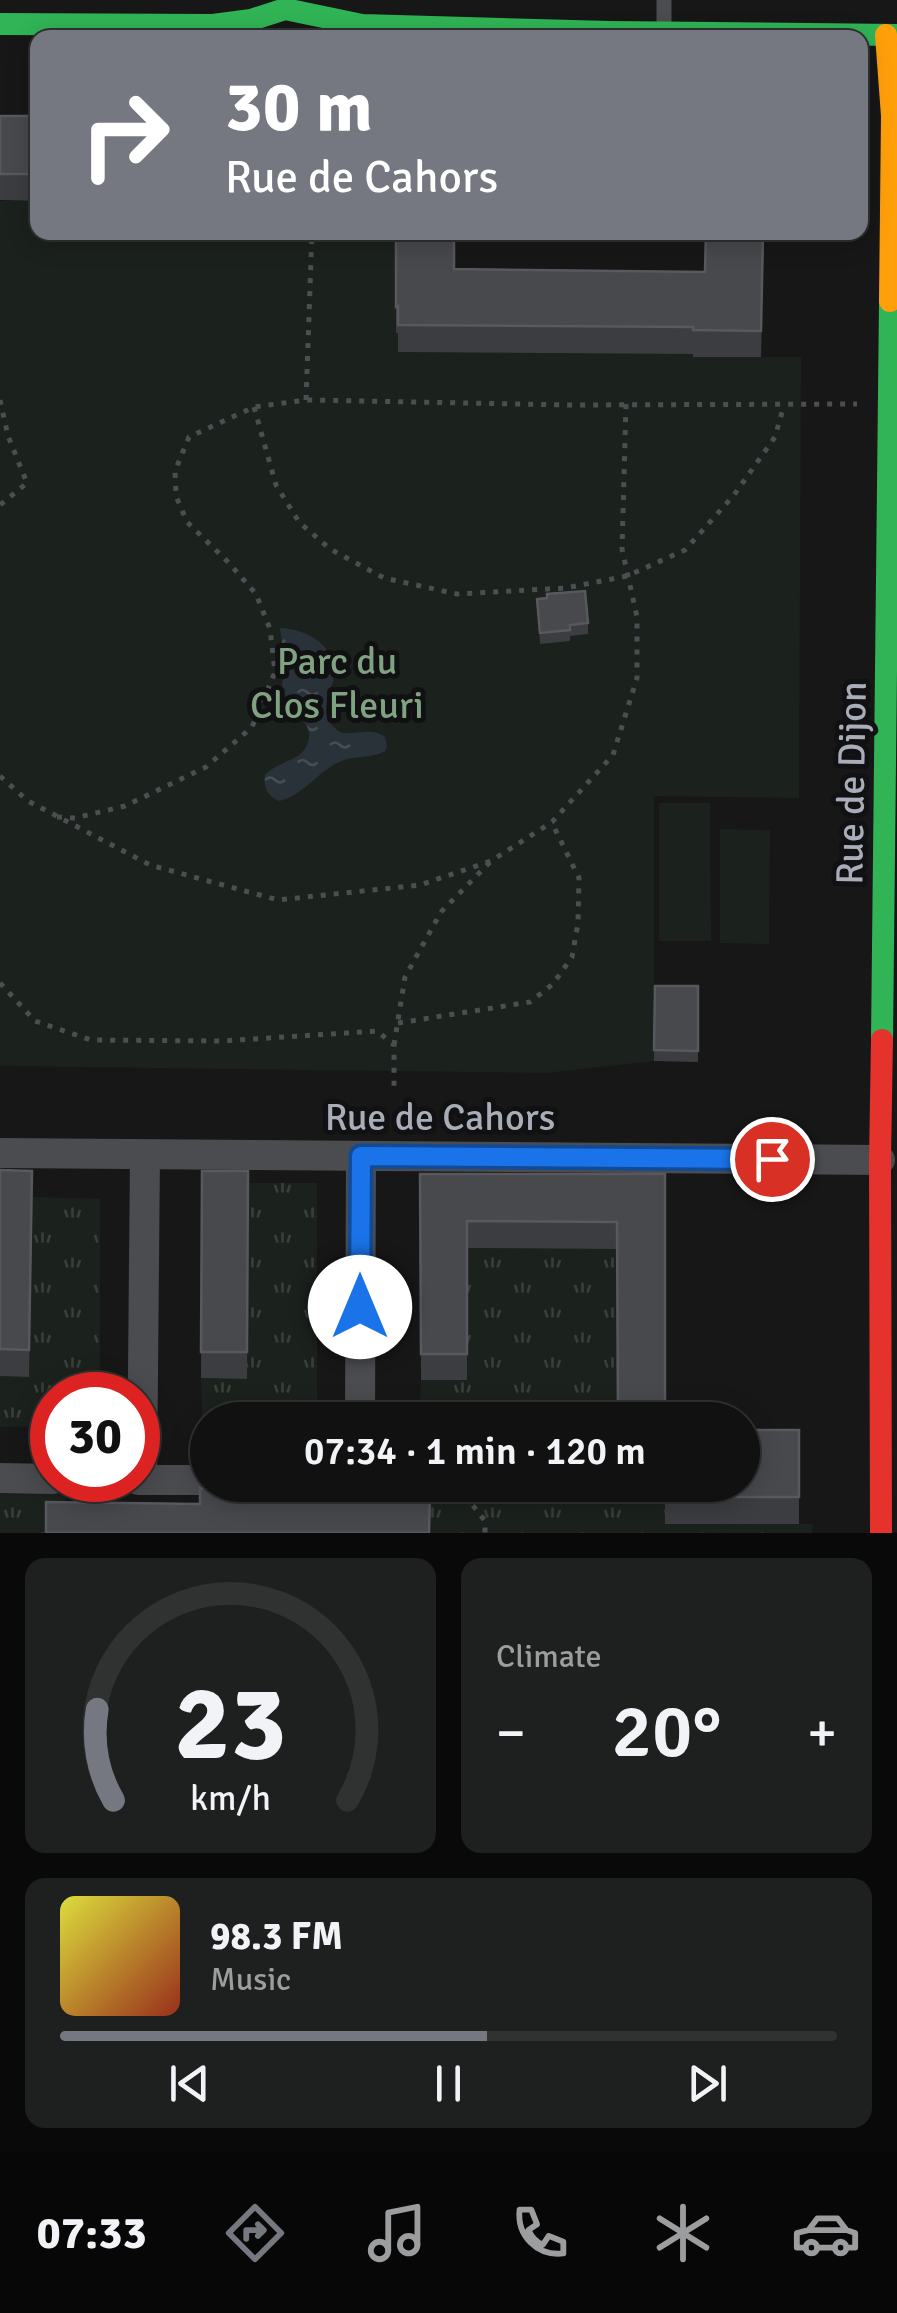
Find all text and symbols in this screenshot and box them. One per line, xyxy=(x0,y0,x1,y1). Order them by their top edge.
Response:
text: 30 m xyxy=(225,64,373,150)
icon: right xyxy=(60,70,190,200)
text: Rue de Cahors xyxy=(225,150,498,205)
park label: Parc du Clos Fleuri xyxy=(250,638,424,729)
street label: Rue de Dijon xyxy=(826,681,877,885)
street label: Rue de Cahors xyxy=(325,1094,555,1141)
pin xyxy=(730,1117,815,1202)
icon: arrive xyxy=(745,1132,800,1187)
position arrow xyxy=(308,1255,412,1359)
speed limit sign: 30 xyxy=(30,1372,160,1502)
text: 07:34 · 1 min · 120 m xyxy=(304,1428,646,1475)
text: Climate xyxy=(496,1637,602,1676)
text: 23 xyxy=(174,1660,287,1788)
text: 20° xyxy=(612,1685,721,1778)
text: − xyxy=(496,1699,526,1767)
text: + xyxy=(807,1699,837,1767)
text: km/h xyxy=(190,1776,271,1820)
text: 98.3 FM xyxy=(210,1913,343,1960)
text: Music xyxy=(210,1960,291,1999)
icon: previous xyxy=(162,2056,217,2111)
icon: pause xyxy=(421,2056,476,2111)
icon: next xyxy=(680,2056,735,2111)
icon: directions xyxy=(220,2198,290,2268)
icon: music xyxy=(362,2198,432,2268)
icon: phone xyxy=(505,2198,575,2268)
icon: climate xyxy=(648,2198,718,2268)
icon: car xyxy=(791,2198,861,2268)
text: 07:33 xyxy=(36,2206,147,2261)

